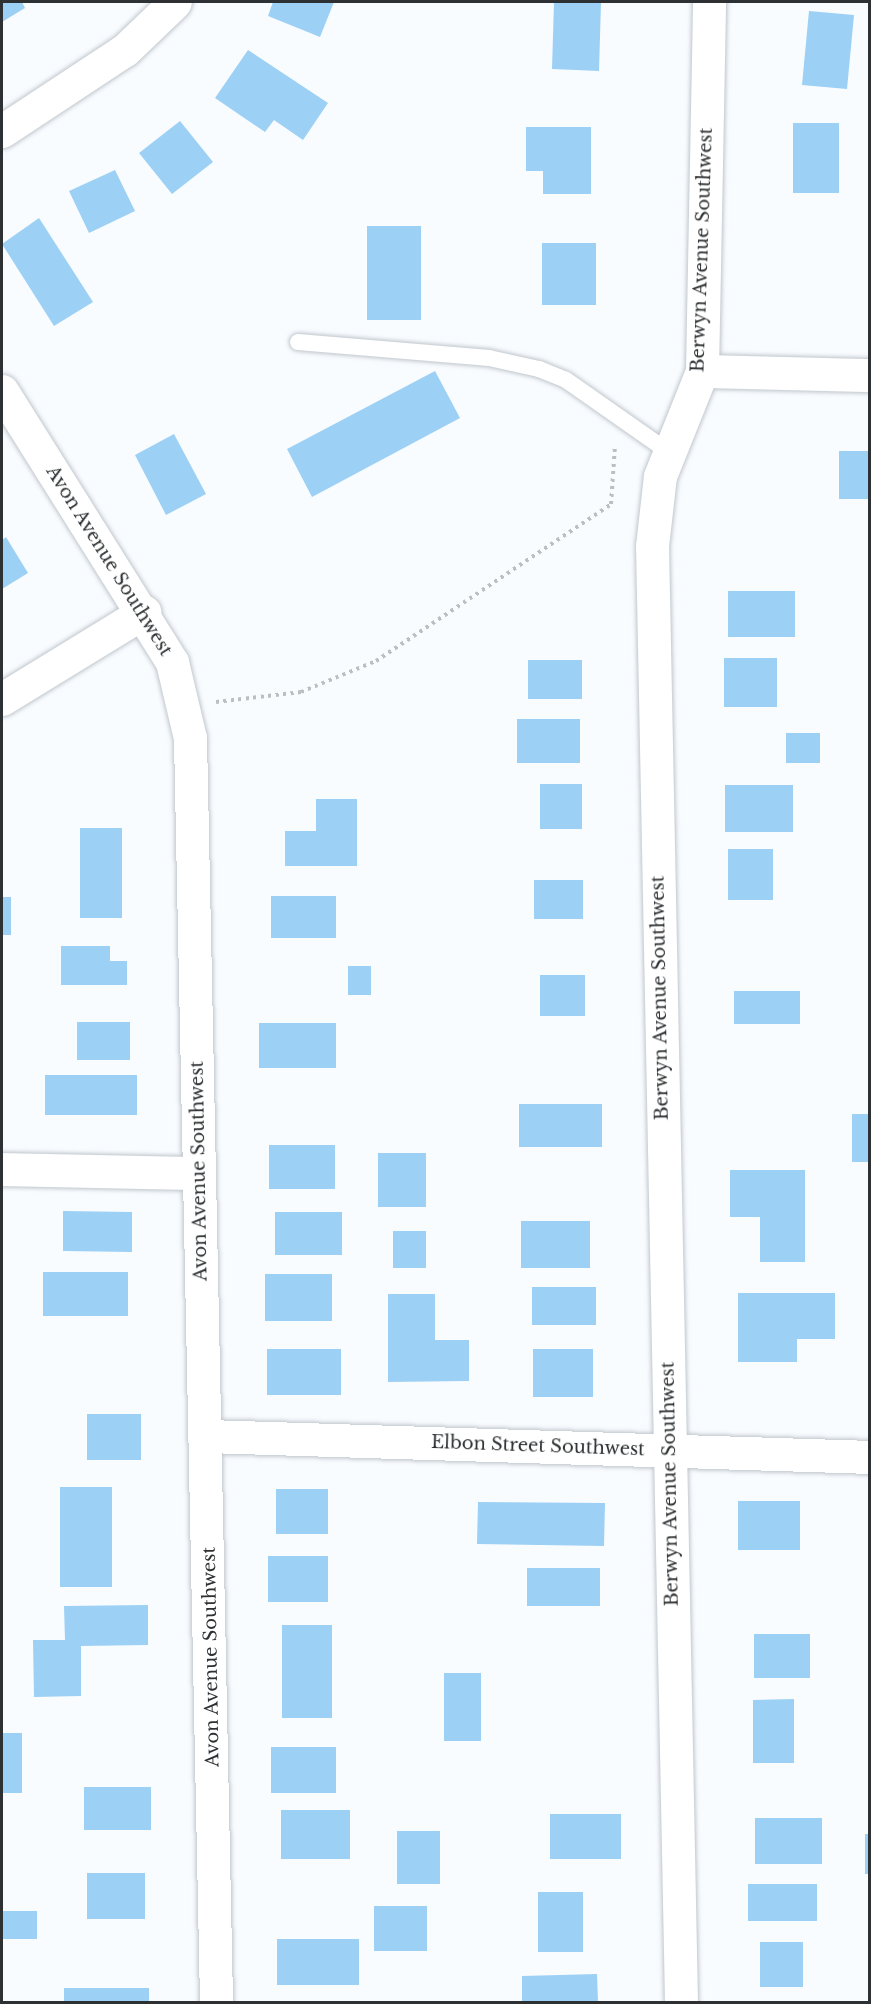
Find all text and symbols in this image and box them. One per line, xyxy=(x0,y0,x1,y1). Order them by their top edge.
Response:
street label: Berwyn Avenue Southwest xyxy=(687,127,717,373)
street label: Avon Avenue Southwest xyxy=(41,462,177,660)
street label: Berwyn Avenue Southwest xyxy=(647,875,673,1121)
street label: Avon Avenue Southwest xyxy=(186,1060,212,1282)
street label: Berwyn Avenue Southwest xyxy=(657,1361,683,1607)
street label: Elbon Street Southwest xyxy=(431,1431,645,1461)
street label: Avon Avenue Southwest xyxy=(198,1546,224,1768)

